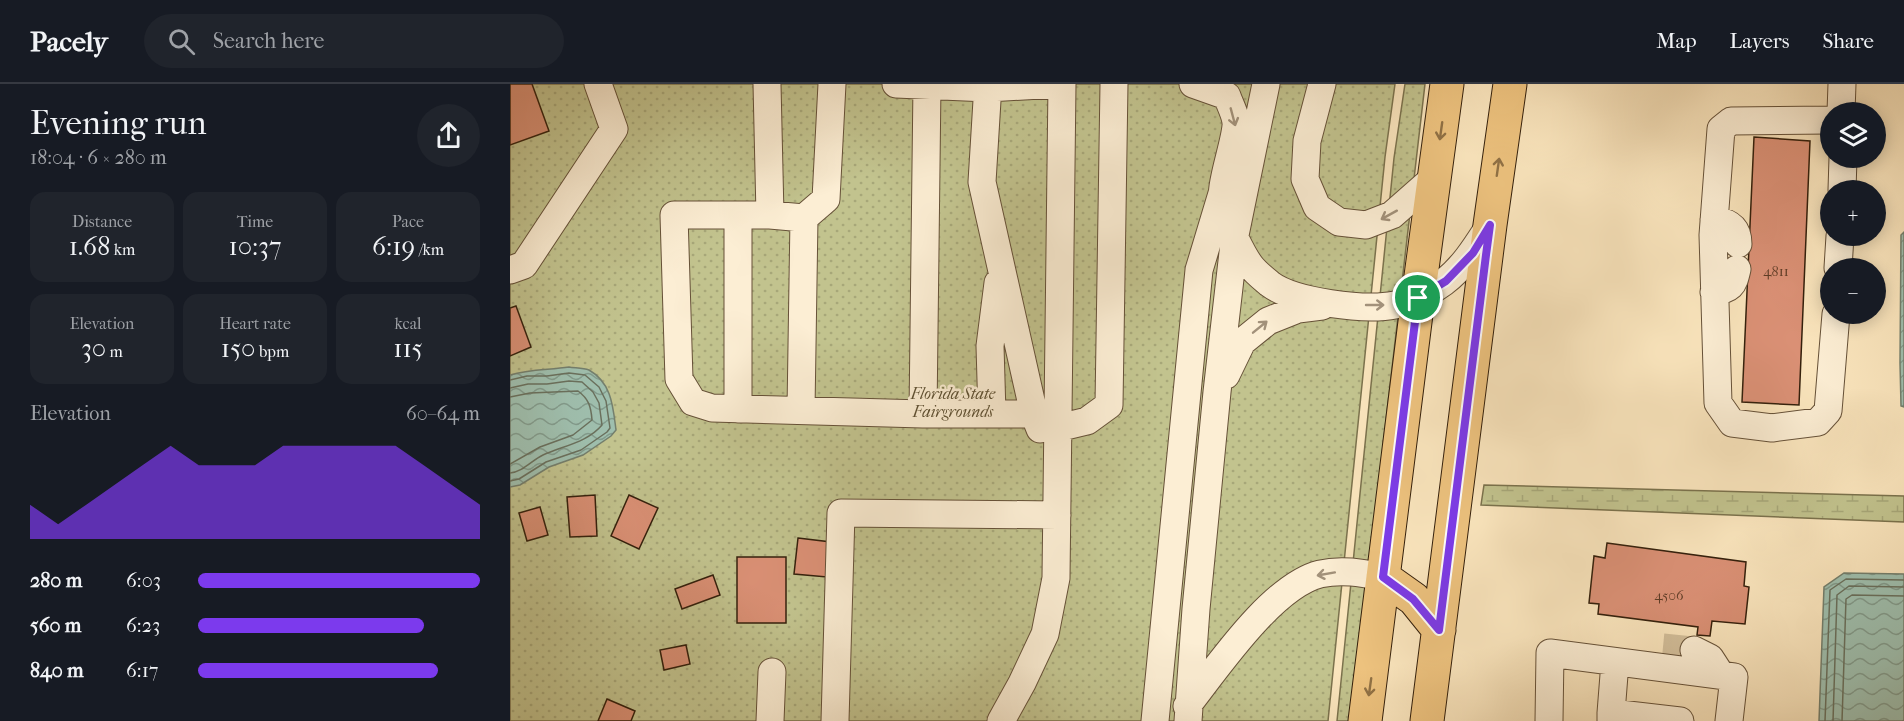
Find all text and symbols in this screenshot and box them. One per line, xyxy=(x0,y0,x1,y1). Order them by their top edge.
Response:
search box xyxy=(144,14,564,68)
text: Pacely xyxy=(30,25,108,58)
icon: search xyxy=(165,25,198,58)
text: Search here xyxy=(213,28,324,54)
text: Map xyxy=(1656,29,1697,53)
text: Layers xyxy=(1730,29,1789,53)
text: Share xyxy=(1822,29,1874,53)
map controls xyxy=(1820,102,1886,324)
button: layers xyxy=(1820,102,1886,168)
text: Evening run xyxy=(30,104,207,143)
button: share xyxy=(417,104,480,167)
one-way arrow xyxy=(1228,107,1240,126)
one-way arrow xyxy=(1435,121,1446,141)
text: 18:04 · 6 × 280 m xyxy=(30,146,167,169)
one-way arrow xyxy=(1493,158,1504,177)
button: + xyxy=(1820,180,1886,246)
one-way arrow xyxy=(1381,209,1398,221)
text: Distance xyxy=(72,212,132,231)
text: Time xyxy=(237,212,273,231)
text: Pace xyxy=(392,212,424,231)
text: 1.68 xyxy=(69,231,110,262)
text: 10:37 xyxy=(229,231,281,262)
text: 6:19 xyxy=(372,231,415,262)
text: km xyxy=(110,240,135,259)
text: /km xyxy=(415,240,444,259)
button: − xyxy=(1820,258,1886,324)
house number: 4811 xyxy=(1763,263,1789,280)
pin xyxy=(1392,272,1443,323)
icon: arrive xyxy=(1401,281,1434,314)
one-way arrow xyxy=(1365,300,1385,311)
text: Elevation xyxy=(70,314,134,333)
text: Heart rate xyxy=(219,314,291,333)
text: kcal xyxy=(395,314,421,333)
one-way arrow xyxy=(1252,321,1268,334)
text: 30 xyxy=(81,333,106,364)
text: 150 xyxy=(221,333,255,364)
text: 115 xyxy=(393,333,423,364)
text: m xyxy=(106,342,123,361)
text: bpm xyxy=(255,342,289,361)
park label: Florida State Fairgrounds xyxy=(910,384,996,421)
text: Elevation xyxy=(30,402,111,425)
text: 60–64 m xyxy=(406,402,480,425)
text: 280 m xyxy=(30,569,82,592)
text: 6:03 xyxy=(126,569,161,592)
one-way arrow xyxy=(1316,569,1336,580)
house number: 4506 xyxy=(1654,587,1684,604)
text: 560 m xyxy=(30,614,81,637)
text: 6:23 xyxy=(126,614,160,637)
text: 840 m xyxy=(30,659,84,682)
text: 6:17 xyxy=(126,659,158,682)
one-way arrow xyxy=(1364,677,1375,697)

